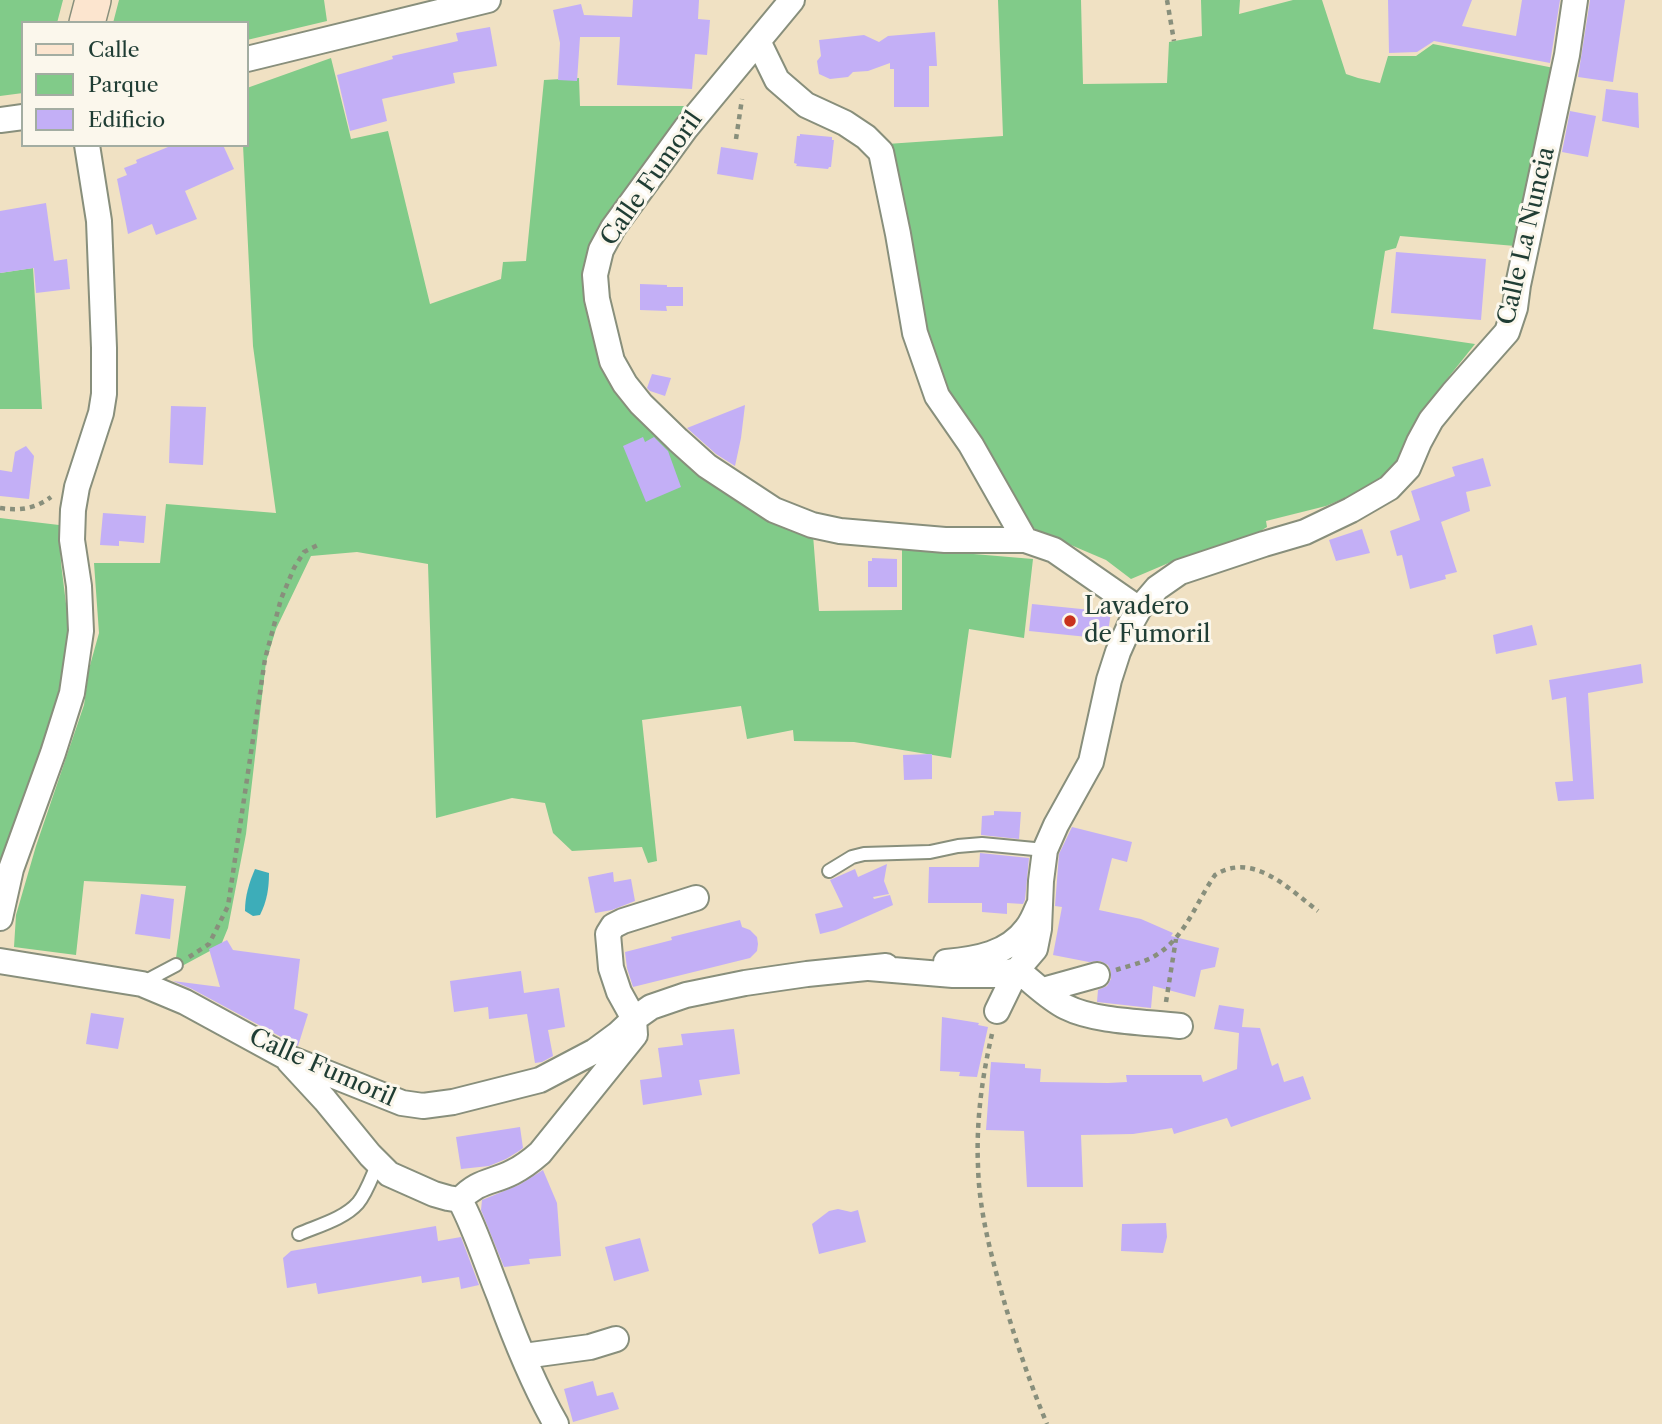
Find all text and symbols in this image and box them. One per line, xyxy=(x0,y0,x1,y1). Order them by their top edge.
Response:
legend xyxy=(21,21,248,147)
text: Calle xyxy=(88,37,140,62)
text: Parque xyxy=(88,72,159,97)
street label: Calle Fumoril xyxy=(595,106,709,252)
text: Edificio xyxy=(88,107,165,132)
street label: Calle La Nuncia xyxy=(1493,144,1561,328)
place label: Lavadero de Fumoril xyxy=(1084,593,1210,649)
marker: Lavadero de Fumoril xyxy=(1062,613,1078,629)
street label: Calle Fumoril xyxy=(244,1023,400,1113)

